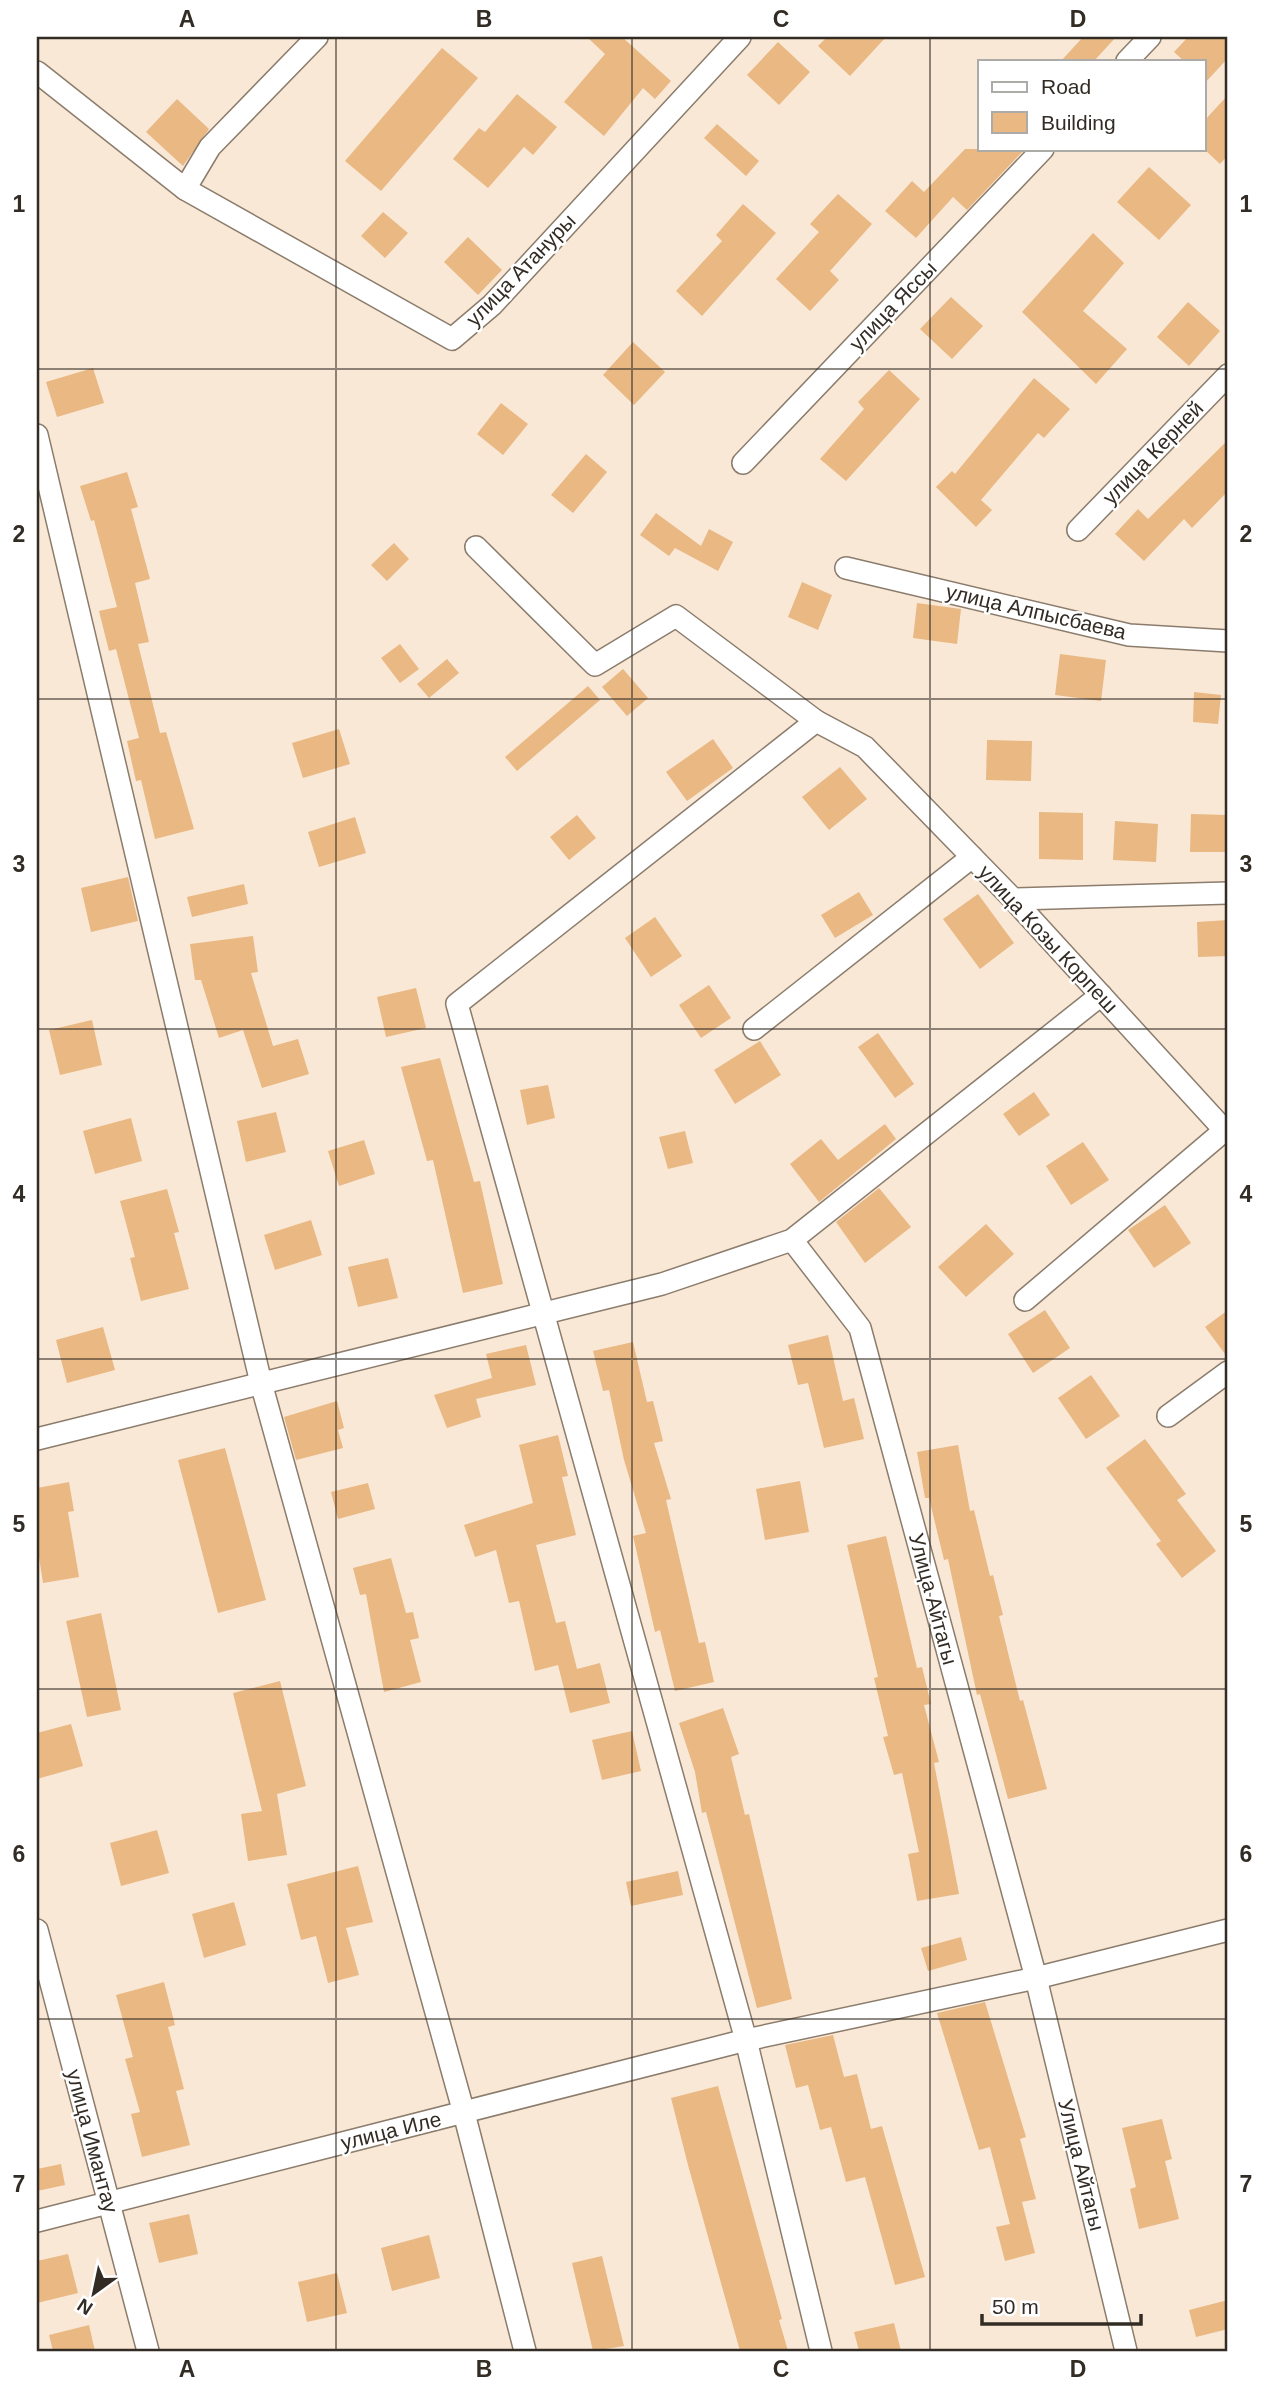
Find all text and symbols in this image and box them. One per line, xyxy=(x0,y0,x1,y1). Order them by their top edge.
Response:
text: A xyxy=(179,6,195,32)
text: B xyxy=(476,6,492,32)
text: C xyxy=(773,6,789,32)
text: D xyxy=(1070,6,1086,32)
legend xyxy=(978,60,1206,150)
text: Road xyxy=(1041,75,1091,98)
text: Building xyxy=(1041,111,1116,134)
text: 1 xyxy=(13,191,26,217)
text: 1 xyxy=(1240,191,1253,217)
street label: улица Атануры xyxy=(461,209,580,330)
street label: улица Яссы xyxy=(844,256,941,355)
street label: улица Керней xyxy=(1098,396,1208,509)
text: 2 xyxy=(13,521,25,547)
text: 2 xyxy=(1240,521,1252,547)
street label: улица Алпысбаева xyxy=(944,580,1129,644)
text: 3 xyxy=(13,851,25,877)
text: 3 xyxy=(1240,851,1252,877)
street label: улица Козы Корпеш xyxy=(974,860,1123,1017)
text: 4 xyxy=(13,1181,26,1207)
text: 4 xyxy=(1240,1181,1253,1207)
text: 5 xyxy=(13,1511,26,1537)
text: 5 xyxy=(1240,1511,1253,1537)
street label: Улица Айтагы xyxy=(905,1531,962,1667)
text: 6 xyxy=(13,1841,25,1867)
text: 6 xyxy=(1240,1841,1252,1867)
street label: улица Имантау xyxy=(62,2067,123,2216)
street label: Улица Айтагы xyxy=(1054,2097,1109,2233)
street label: улица Иле xyxy=(338,2107,443,2154)
text: 7 xyxy=(13,2171,25,2197)
text: 7 xyxy=(1240,2171,1252,2197)
north arrow xyxy=(60,2258,130,2328)
scale bar xyxy=(982,2283,1141,2327)
text: N xyxy=(74,2294,96,2319)
text: 50 m xyxy=(992,2295,1039,2318)
text: A xyxy=(179,2356,195,2382)
text: B xyxy=(476,2356,492,2382)
text: C xyxy=(773,2356,789,2382)
text: D xyxy=(1070,2356,1086,2382)

